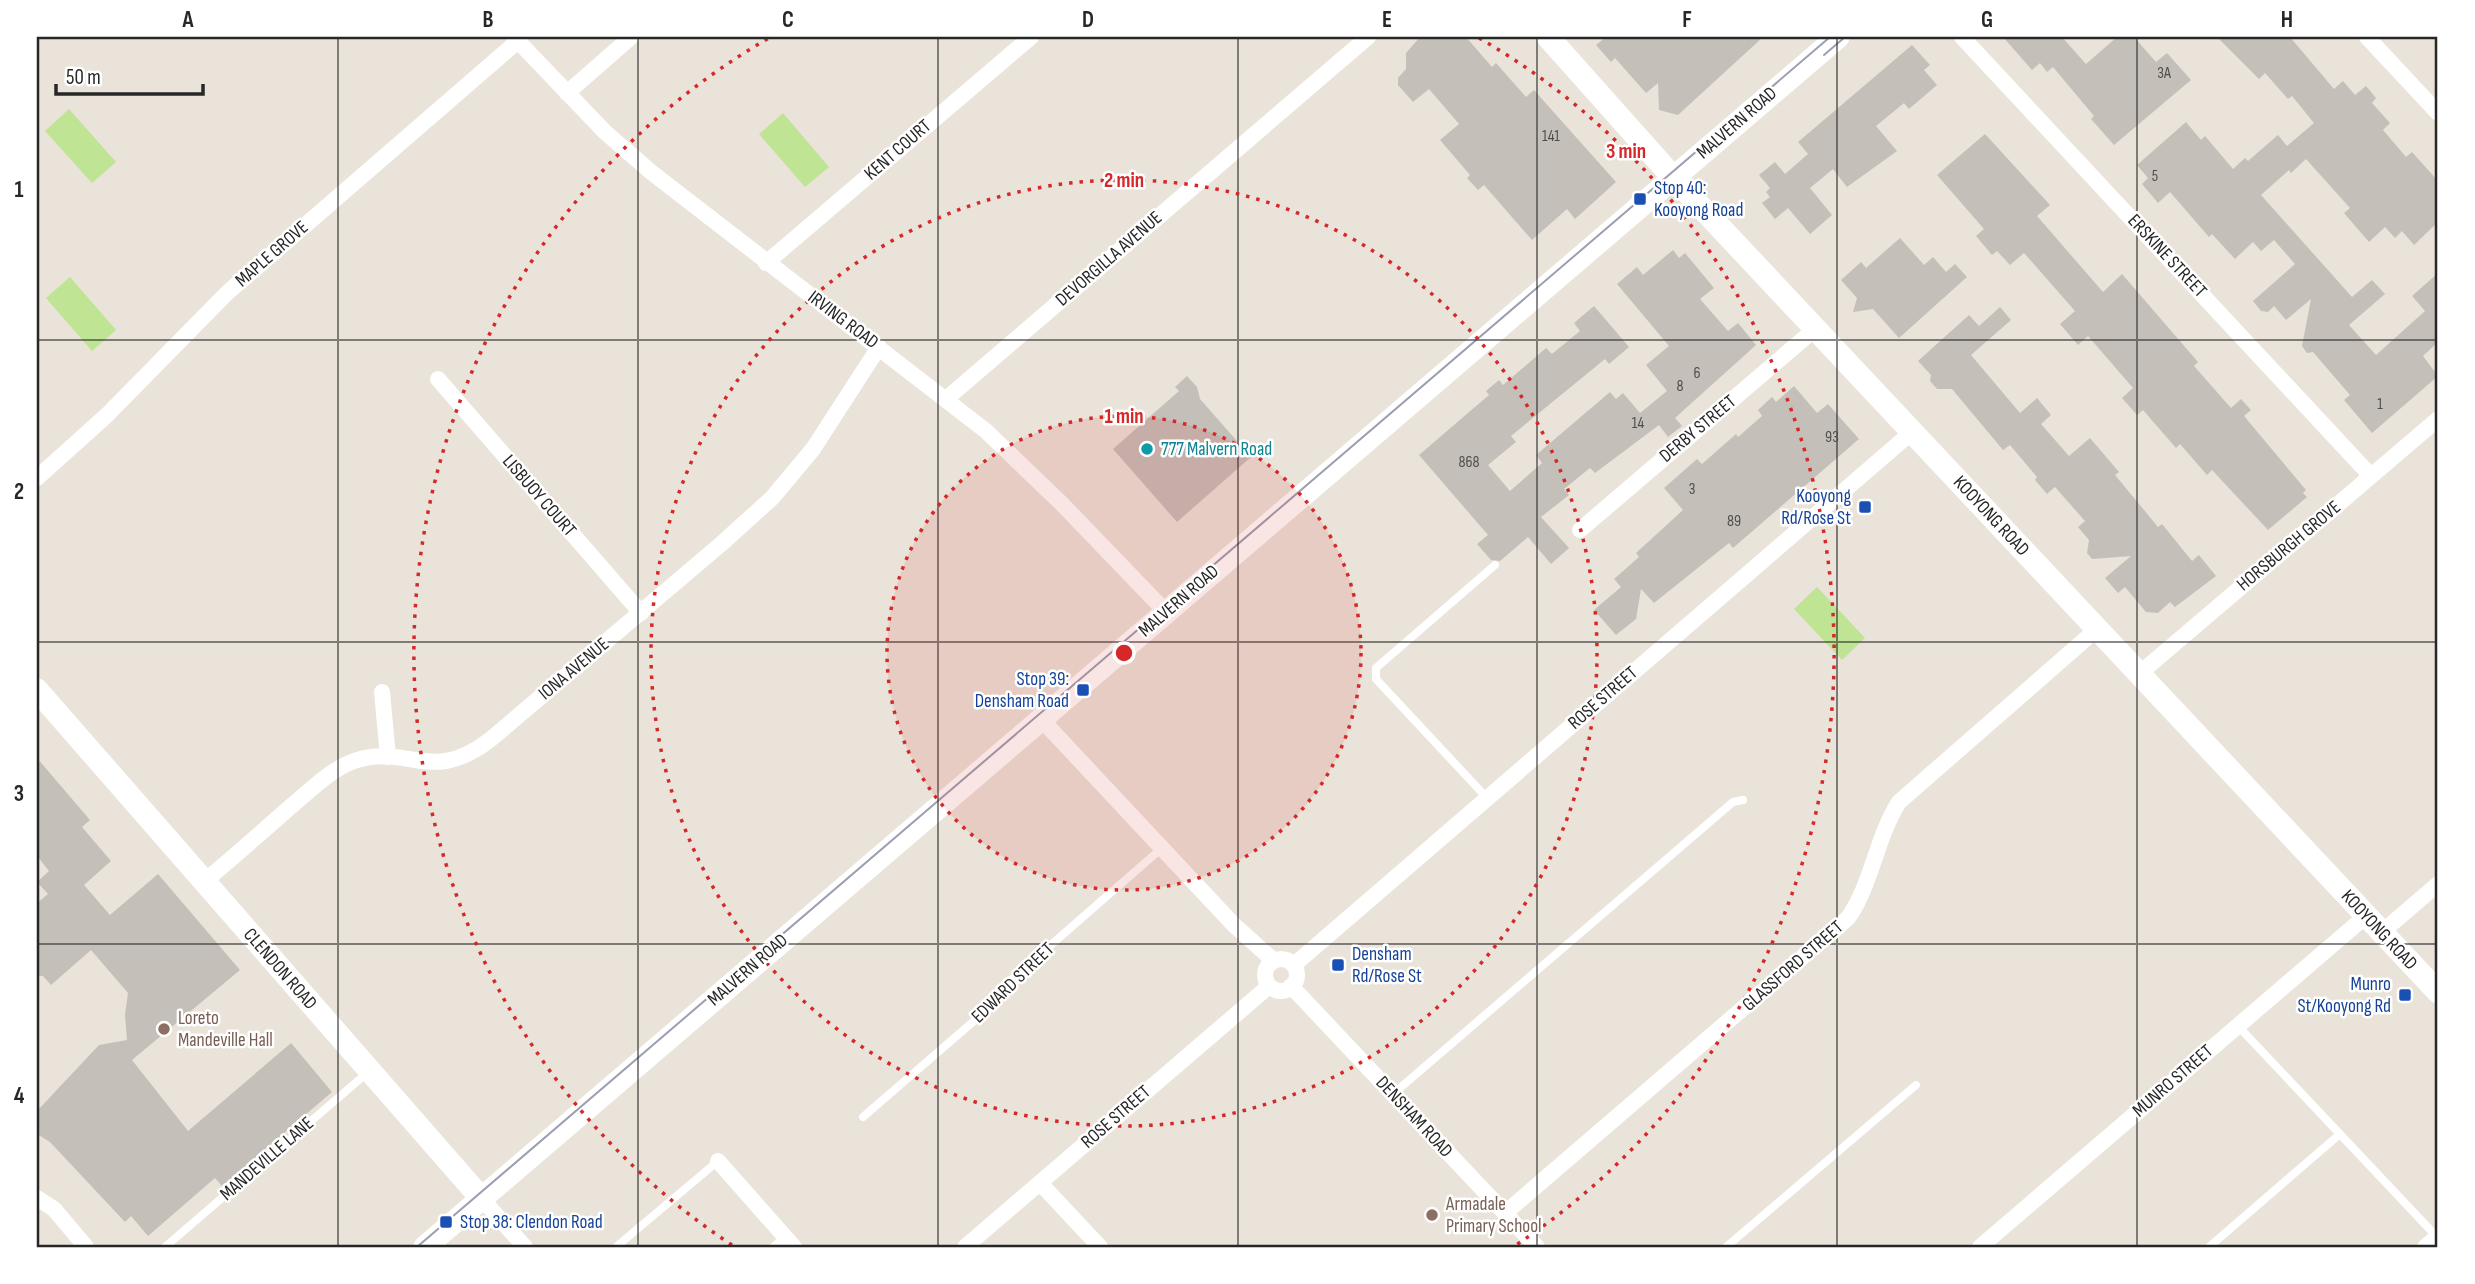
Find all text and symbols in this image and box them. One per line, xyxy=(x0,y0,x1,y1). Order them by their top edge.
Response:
text: A xyxy=(182,6,195,34)
text: B xyxy=(483,6,494,34)
text: C xyxy=(782,6,794,34)
text: D xyxy=(1082,6,1094,34)
text: E xyxy=(1382,6,1392,34)
text: F xyxy=(1682,6,1692,34)
text: G xyxy=(1981,6,1993,34)
text: H xyxy=(2281,6,2293,34)
scale bar xyxy=(56,52,203,96)
house number: 3A xyxy=(2157,64,2171,83)
text: 50 m xyxy=(66,65,101,90)
street label: MALVERN ROAD xyxy=(1692,82,1782,164)
street label: KENT COURT xyxy=(860,115,936,185)
house number: 141 xyxy=(1542,127,1560,146)
text: 3 min xyxy=(1606,139,1646,164)
house number: 5 xyxy=(2152,167,2158,186)
text: 2 min xyxy=(1104,168,1144,193)
text: 1 xyxy=(14,176,24,204)
place label: Stop 40: Kooyong Road xyxy=(1654,177,1743,222)
marker: Stop 40: Kooyong Road xyxy=(1632,191,1648,207)
street label: DEVORGILLA AVENUE xyxy=(1051,207,1167,311)
street label: ERSKINE STREET xyxy=(2123,210,2212,303)
street label: MAPLE GROVE xyxy=(231,216,313,292)
street label: IRVING ROAD xyxy=(803,286,883,354)
house number: 6 xyxy=(1693,364,1701,383)
house number: 8 xyxy=(1676,377,1684,396)
street label: DERBY STREET xyxy=(1655,390,1741,468)
house number: 1 xyxy=(2377,395,2383,414)
text: 1 min xyxy=(1104,404,1144,429)
house number: 14 xyxy=(1632,414,1644,433)
house number: 93 xyxy=(1825,428,1839,447)
place label: 777 Malvern Road xyxy=(1161,438,1272,461)
marker: 777 Malvern Road xyxy=(1139,441,1155,457)
street label: LISBUOY COURT xyxy=(497,450,581,542)
house number: 868 xyxy=(1458,453,1480,472)
street label: KOOYONG ROAD xyxy=(1948,471,2034,561)
text: 2 xyxy=(14,478,24,506)
house number: 3 xyxy=(1689,480,1695,499)
place label: Kooyong Rd/Rose St xyxy=(1781,485,1851,530)
street label: HORSBURGH GROVE xyxy=(2232,496,2346,596)
marker: Kooyong Rd/Rose St xyxy=(1857,499,1873,515)
house number: 89 xyxy=(1727,512,1741,531)
street label: MALVERN ROAD xyxy=(1134,560,1224,642)
street label: IONA AVENUE xyxy=(534,633,614,705)
centre of rings xyxy=(1112,641,1136,665)
street label: ROSE STREET xyxy=(1563,661,1643,734)
place label: Stop 39: Densham Road xyxy=(975,668,1069,713)
marker: Stop 39: Densham Road xyxy=(1075,682,1091,698)
text: 3 xyxy=(14,780,24,808)
street label: KOOYONG ROAD xyxy=(2336,885,2422,975)
street label: GLASSFORD STREET xyxy=(1738,916,1848,1016)
street label: CLENDON ROAD xyxy=(238,923,322,1015)
street label: MALVERN ROAD xyxy=(703,929,793,1011)
street label: EDWARD STREET xyxy=(967,938,1059,1028)
place label: Densham Rd/Rose St xyxy=(1352,943,1422,988)
marker: Densham Rd/Rose St xyxy=(1330,957,1346,973)
place label: Munro St/Kooyong Rd xyxy=(2297,973,2391,1018)
marker: Munro St/Kooyong Rd xyxy=(2397,987,2413,1003)
place label: Loreto Mandeville Hall xyxy=(178,1007,273,1052)
marker: Loreto Mandeville Hall xyxy=(156,1021,172,1037)
street label: MUNRO STREET xyxy=(2128,1040,2218,1122)
street label: DENSHAM ROAD xyxy=(1371,1072,1457,1162)
street label: ROSE STREET xyxy=(1076,1080,1156,1153)
text: 4 xyxy=(14,1082,25,1110)
street label: MANDEVILLE LANE xyxy=(216,1112,318,1206)
place label: Armadale Primary School xyxy=(1445,1193,1542,1238)
marker: Armadale Primary School xyxy=(1424,1207,1440,1223)
place label: Stop 38: Clendon Road xyxy=(460,1211,603,1234)
marker: Stop 38: Clendon Road xyxy=(438,1214,454,1230)

